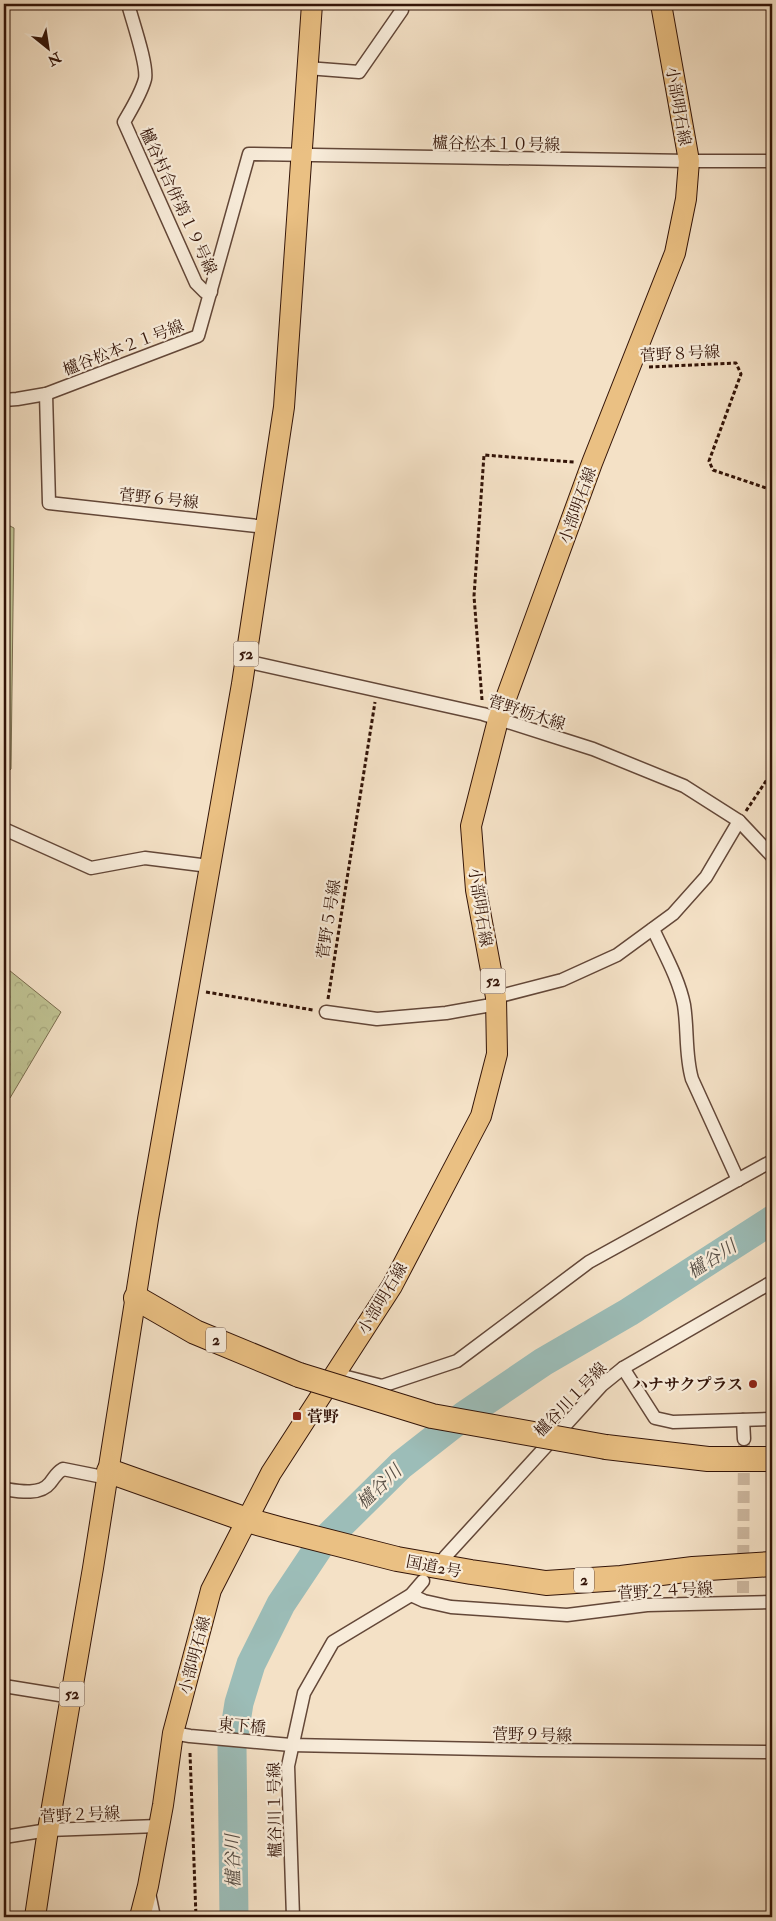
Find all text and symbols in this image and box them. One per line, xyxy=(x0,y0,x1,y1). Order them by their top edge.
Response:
north arrow xyxy=(22,22,72,72)
text: N xyxy=(44,48,65,70)
street label: 小部明石線 xyxy=(661,65,695,147)
street label: 櫨谷村合併第１９号線 xyxy=(135,125,221,278)
street label: 櫨谷松本１０号線 xyxy=(432,133,560,155)
street label: 櫨谷松本２１号線 xyxy=(60,316,187,380)
street label: 菅野８号線 xyxy=(640,342,721,366)
street label: 小部明石線 xyxy=(555,464,601,546)
street label: 菅野６号線 xyxy=(118,485,200,513)
road number: 52 xyxy=(234,642,258,666)
street label: 菅野栃木線 xyxy=(486,691,568,735)
street label: 小部明石線 xyxy=(464,866,496,948)
street label: 菅野５号線 xyxy=(313,878,345,960)
road number: 52 xyxy=(480,968,506,994)
water label: 櫨谷川 xyxy=(683,1234,743,1284)
street label: 小部明石線 xyxy=(354,1259,412,1338)
road number: 2 xyxy=(206,1328,226,1352)
street label: 櫨谷川１号線 xyxy=(530,1358,611,1441)
place label: ハナサクプラス xyxy=(632,1375,743,1395)
marker: ハナサクプラス xyxy=(747,1378,759,1390)
place label: 菅野 xyxy=(307,1407,339,1427)
marker: 菅野 xyxy=(291,1410,303,1422)
water label: 櫨谷川 xyxy=(352,1459,408,1514)
street label: 国道2号 xyxy=(404,1552,463,1582)
road number: 2 xyxy=(574,1568,594,1592)
street label: 菅野２４号線 xyxy=(617,1578,714,1603)
street label: 小部明石線 xyxy=(175,1614,215,1696)
road number: 52 xyxy=(60,1682,84,1706)
street label: 東下橋 xyxy=(217,1714,267,1738)
street label: 菅野９号線 xyxy=(492,1724,572,1746)
street label: 櫨谷川１号線 xyxy=(264,1762,286,1858)
street label: 菅野２号線 xyxy=(40,1803,121,1827)
water label: 櫨谷川 xyxy=(221,1832,245,1888)

